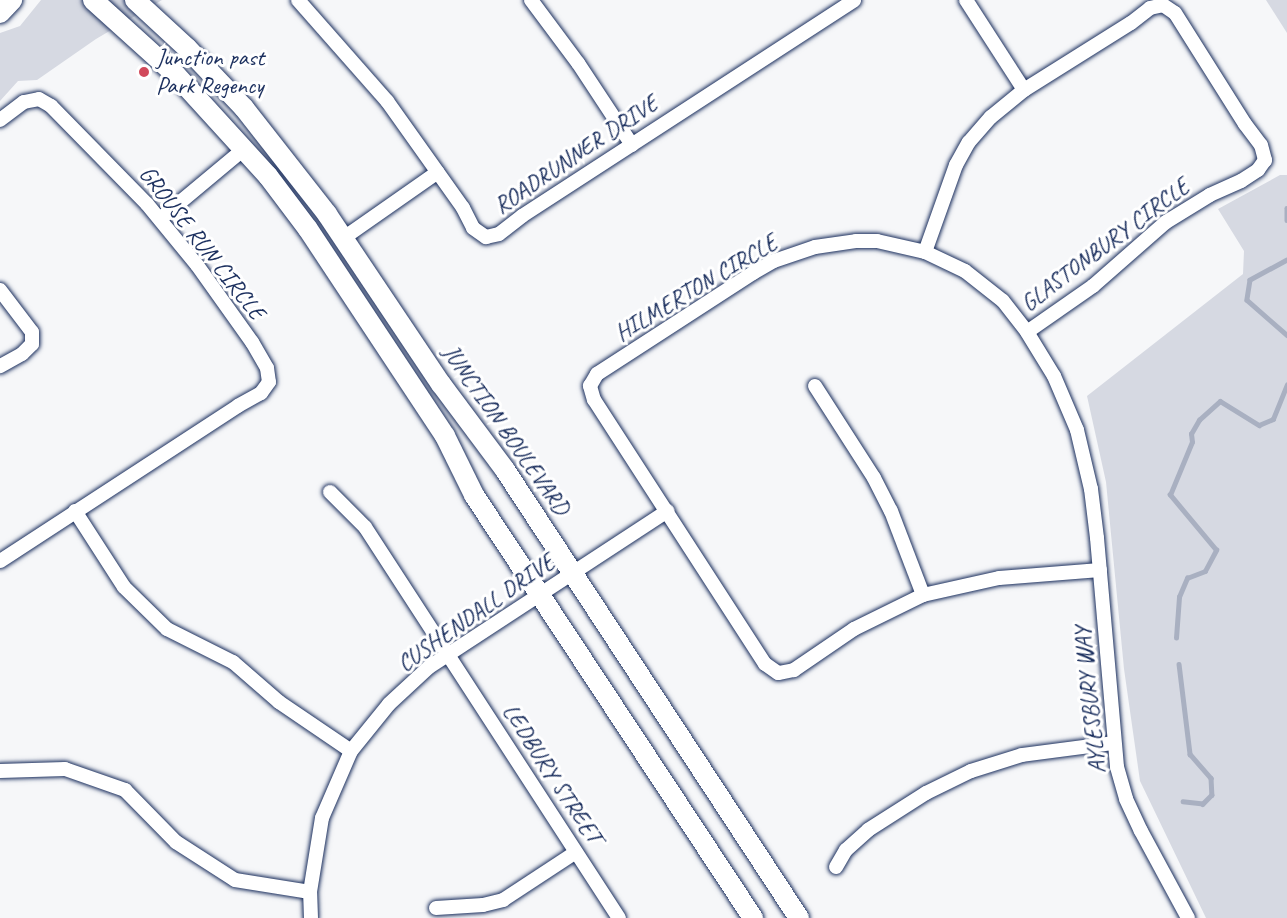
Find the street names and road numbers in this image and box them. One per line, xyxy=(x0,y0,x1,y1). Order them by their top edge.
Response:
street label: ROADRUNNER DRIVE xyxy=(488,89,664,221)
street label: GROUSE RUN CIRCLE xyxy=(133,160,271,326)
street label: GLASTONBURY CIRCLE xyxy=(1016,173,1194,317)
street label: HILMERTON CIRCLE xyxy=(610,228,782,348)
street label: JUNCTION BOULEVARD xyxy=(436,339,576,521)
street label: CUSHENDALL DRIVE xyxy=(392,548,560,678)
street label: AYLESBURY WAY xyxy=(1068,625,1112,775)
street label: LEDBURY STREET xyxy=(496,699,608,849)

